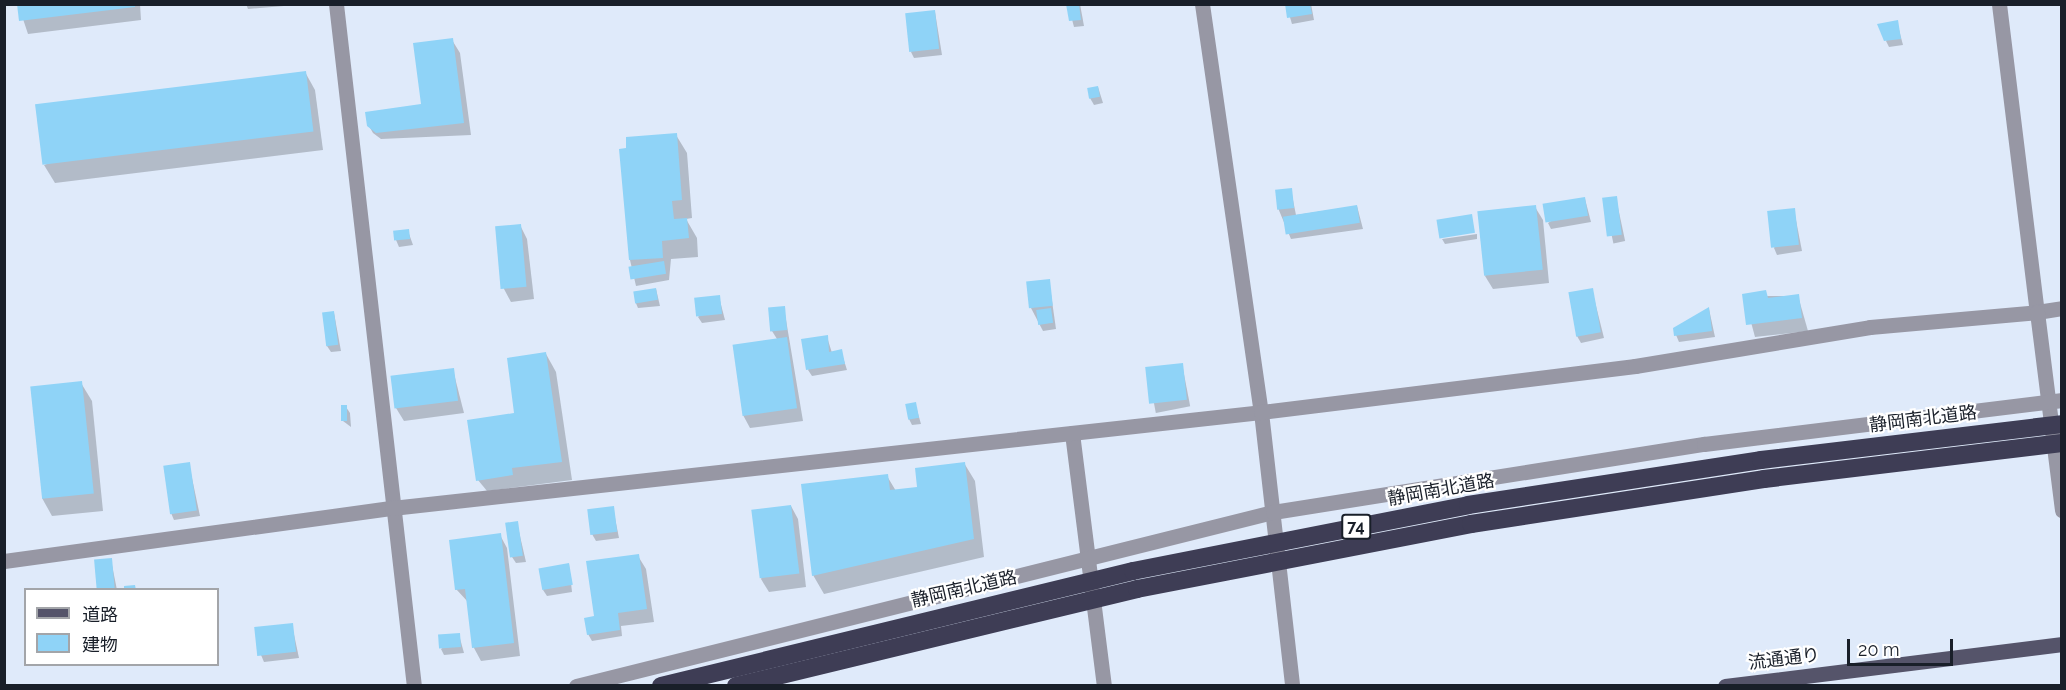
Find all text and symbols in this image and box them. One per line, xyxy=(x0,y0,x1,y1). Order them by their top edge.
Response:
street label: 静岡南北道路 xyxy=(1868,402,1978,436)
street label: 静岡南北道路 xyxy=(1386,470,1496,510)
road number: 74 xyxy=(1341,514,1371,540)
street label: 静岡南北道路 xyxy=(909,566,1019,612)
legend xyxy=(24,588,219,666)
text: 道路 xyxy=(82,604,118,625)
scale bar xyxy=(1850,627,1956,665)
text: 建物 xyxy=(82,634,118,655)
text: 20 m xyxy=(1858,639,1900,660)
street label: 流通通り xyxy=(1747,644,1821,674)

